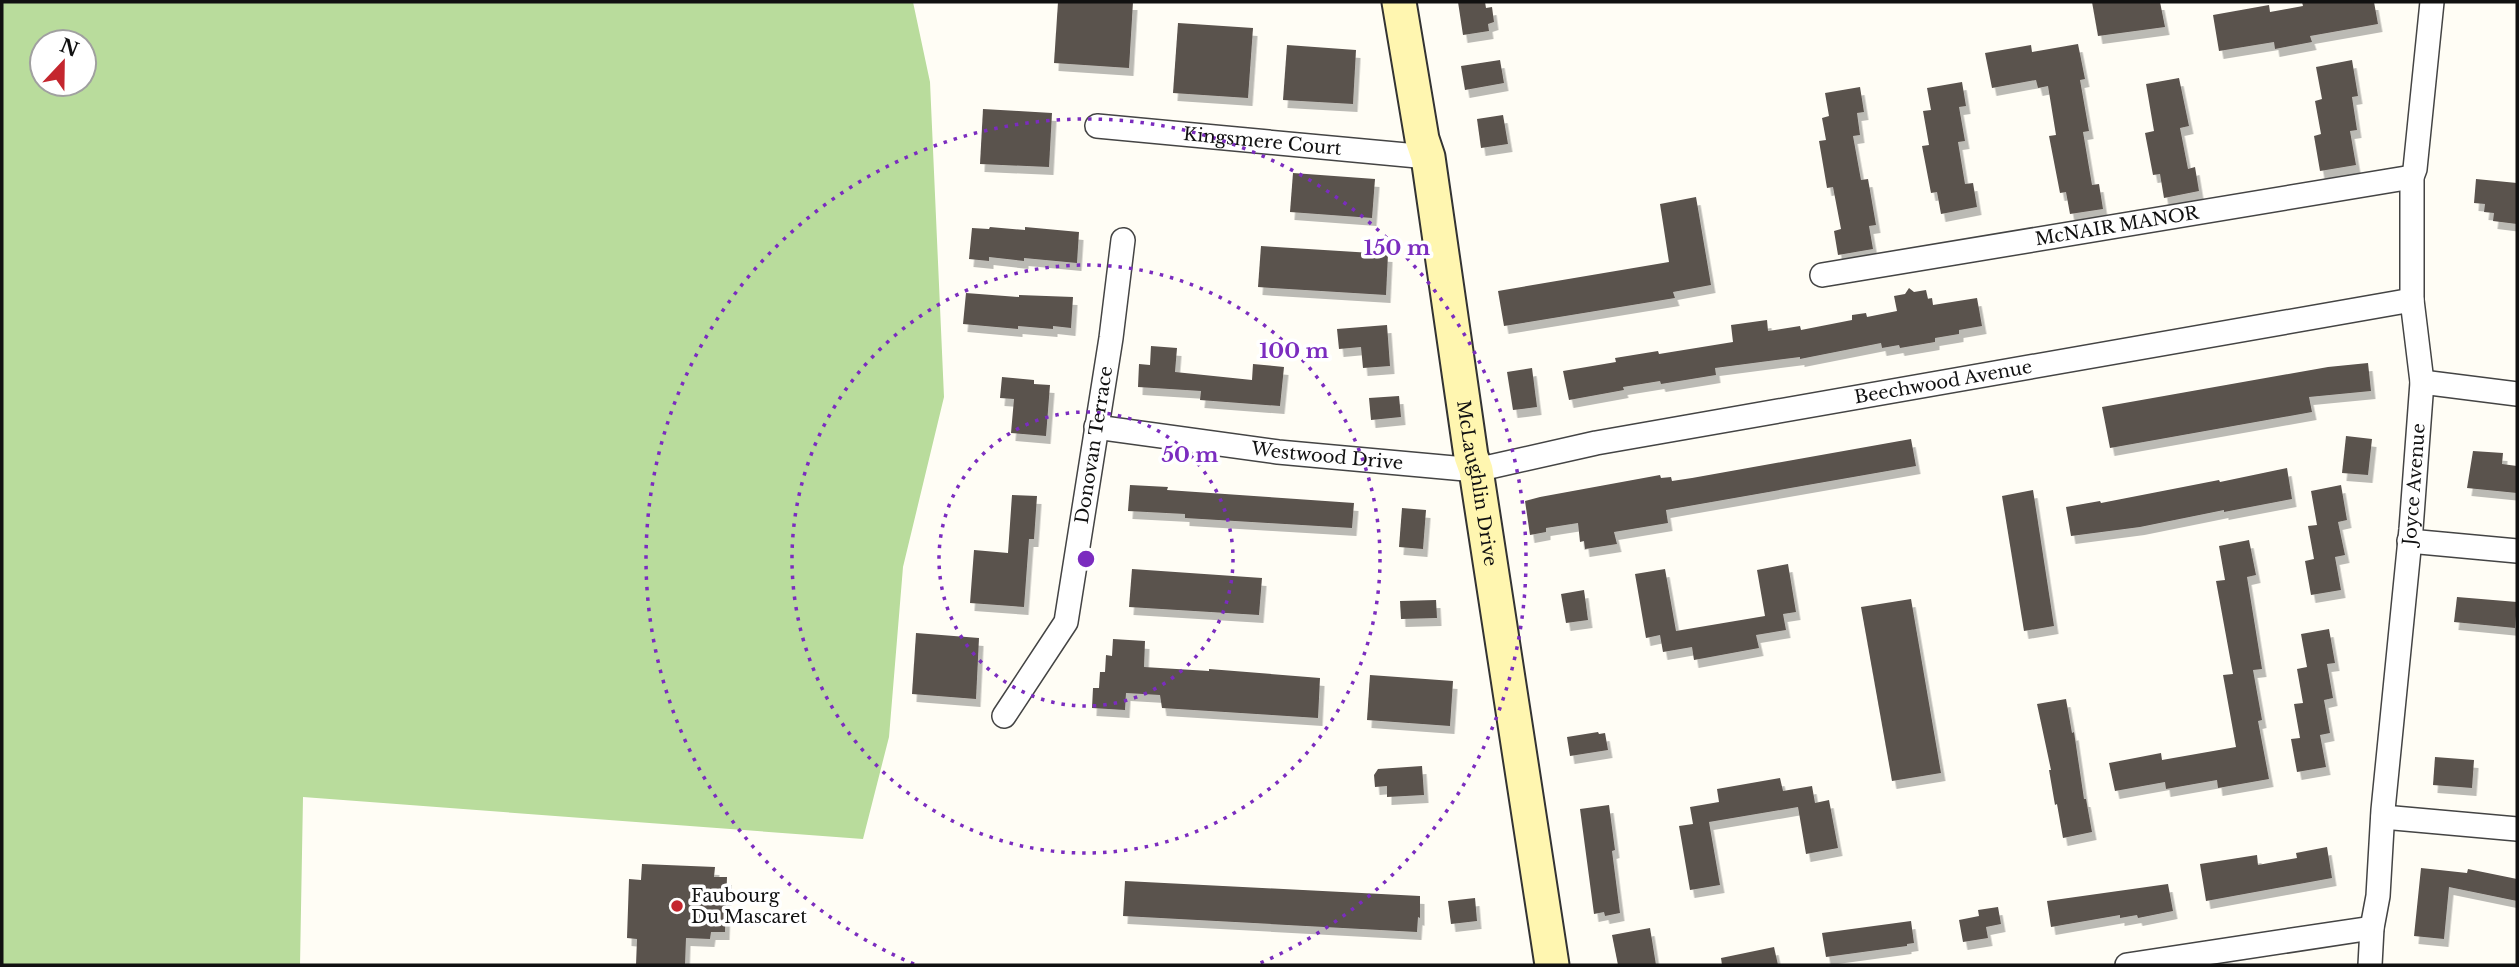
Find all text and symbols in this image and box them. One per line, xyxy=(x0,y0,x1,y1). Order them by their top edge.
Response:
north arrow xyxy=(28,28,98,98)
text: N xyxy=(57,34,82,62)
street label: Kingsmere Court xyxy=(1182,123,1343,160)
street label: McNAIR MANOR xyxy=(2034,201,2201,250)
text: 150 m xyxy=(1364,235,1430,261)
text: 100 m xyxy=(1259,338,1329,364)
street label: Beechwood Avenue xyxy=(1853,356,2034,409)
street label: Donovan Terrace xyxy=(1071,364,1117,525)
street label: McLaughlin Drive xyxy=(1452,399,1502,568)
street label: Joyce Avenue xyxy=(2398,423,2430,548)
street label: Westwood Drive xyxy=(1249,437,1404,474)
text: 50 m xyxy=(1161,442,1219,468)
centre of rings xyxy=(1074,547,1098,571)
place label: Faubourg Du Mascaret xyxy=(691,885,807,928)
marker: Faubourg Du Mascaret xyxy=(669,898,685,914)

